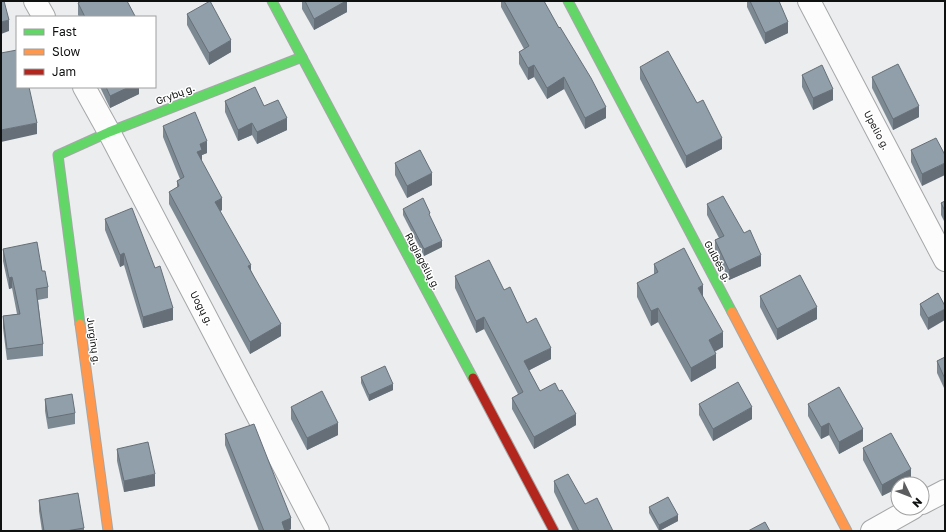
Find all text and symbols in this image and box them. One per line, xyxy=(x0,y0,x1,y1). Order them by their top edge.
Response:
legend xyxy=(16,16,156,88)
text: Fast xyxy=(52,24,77,39)
text: Slow xyxy=(52,44,80,59)
text: Jam xyxy=(52,64,76,79)
street label: Grybų g. xyxy=(154,81,196,107)
street label: Upelio g. xyxy=(862,108,892,152)
street label: Rugiagėlių g. xyxy=(403,231,443,291)
street label: Gulbės g. xyxy=(702,238,734,284)
street label: Uogų g. xyxy=(188,289,216,327)
street label: Jurginų g. xyxy=(85,316,103,366)
north arrow xyxy=(890,476,930,516)
text: N xyxy=(910,496,925,511)

